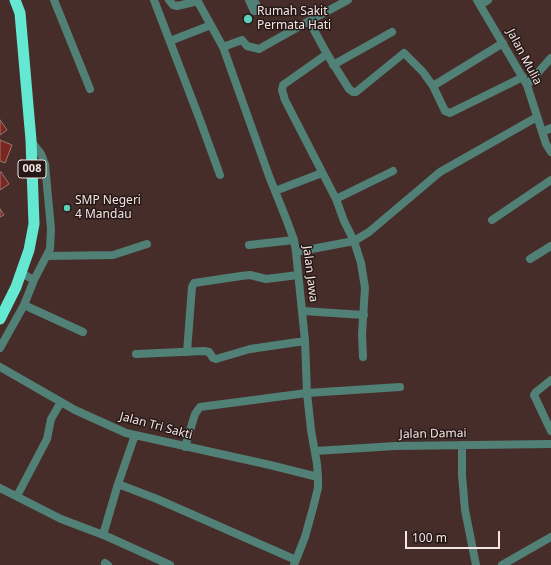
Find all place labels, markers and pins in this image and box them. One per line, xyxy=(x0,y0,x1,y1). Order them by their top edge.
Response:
place label: Rumah Sakit Permata Hati xyxy=(257,5,331,33)
marker: Rumah Sakit Permata Hati xyxy=(242,13,254,25)
place label: SMP Negeri 4 Mandau xyxy=(75,194,141,222)
marker: SMP Negeri 4 Mandau xyxy=(62,203,72,213)

